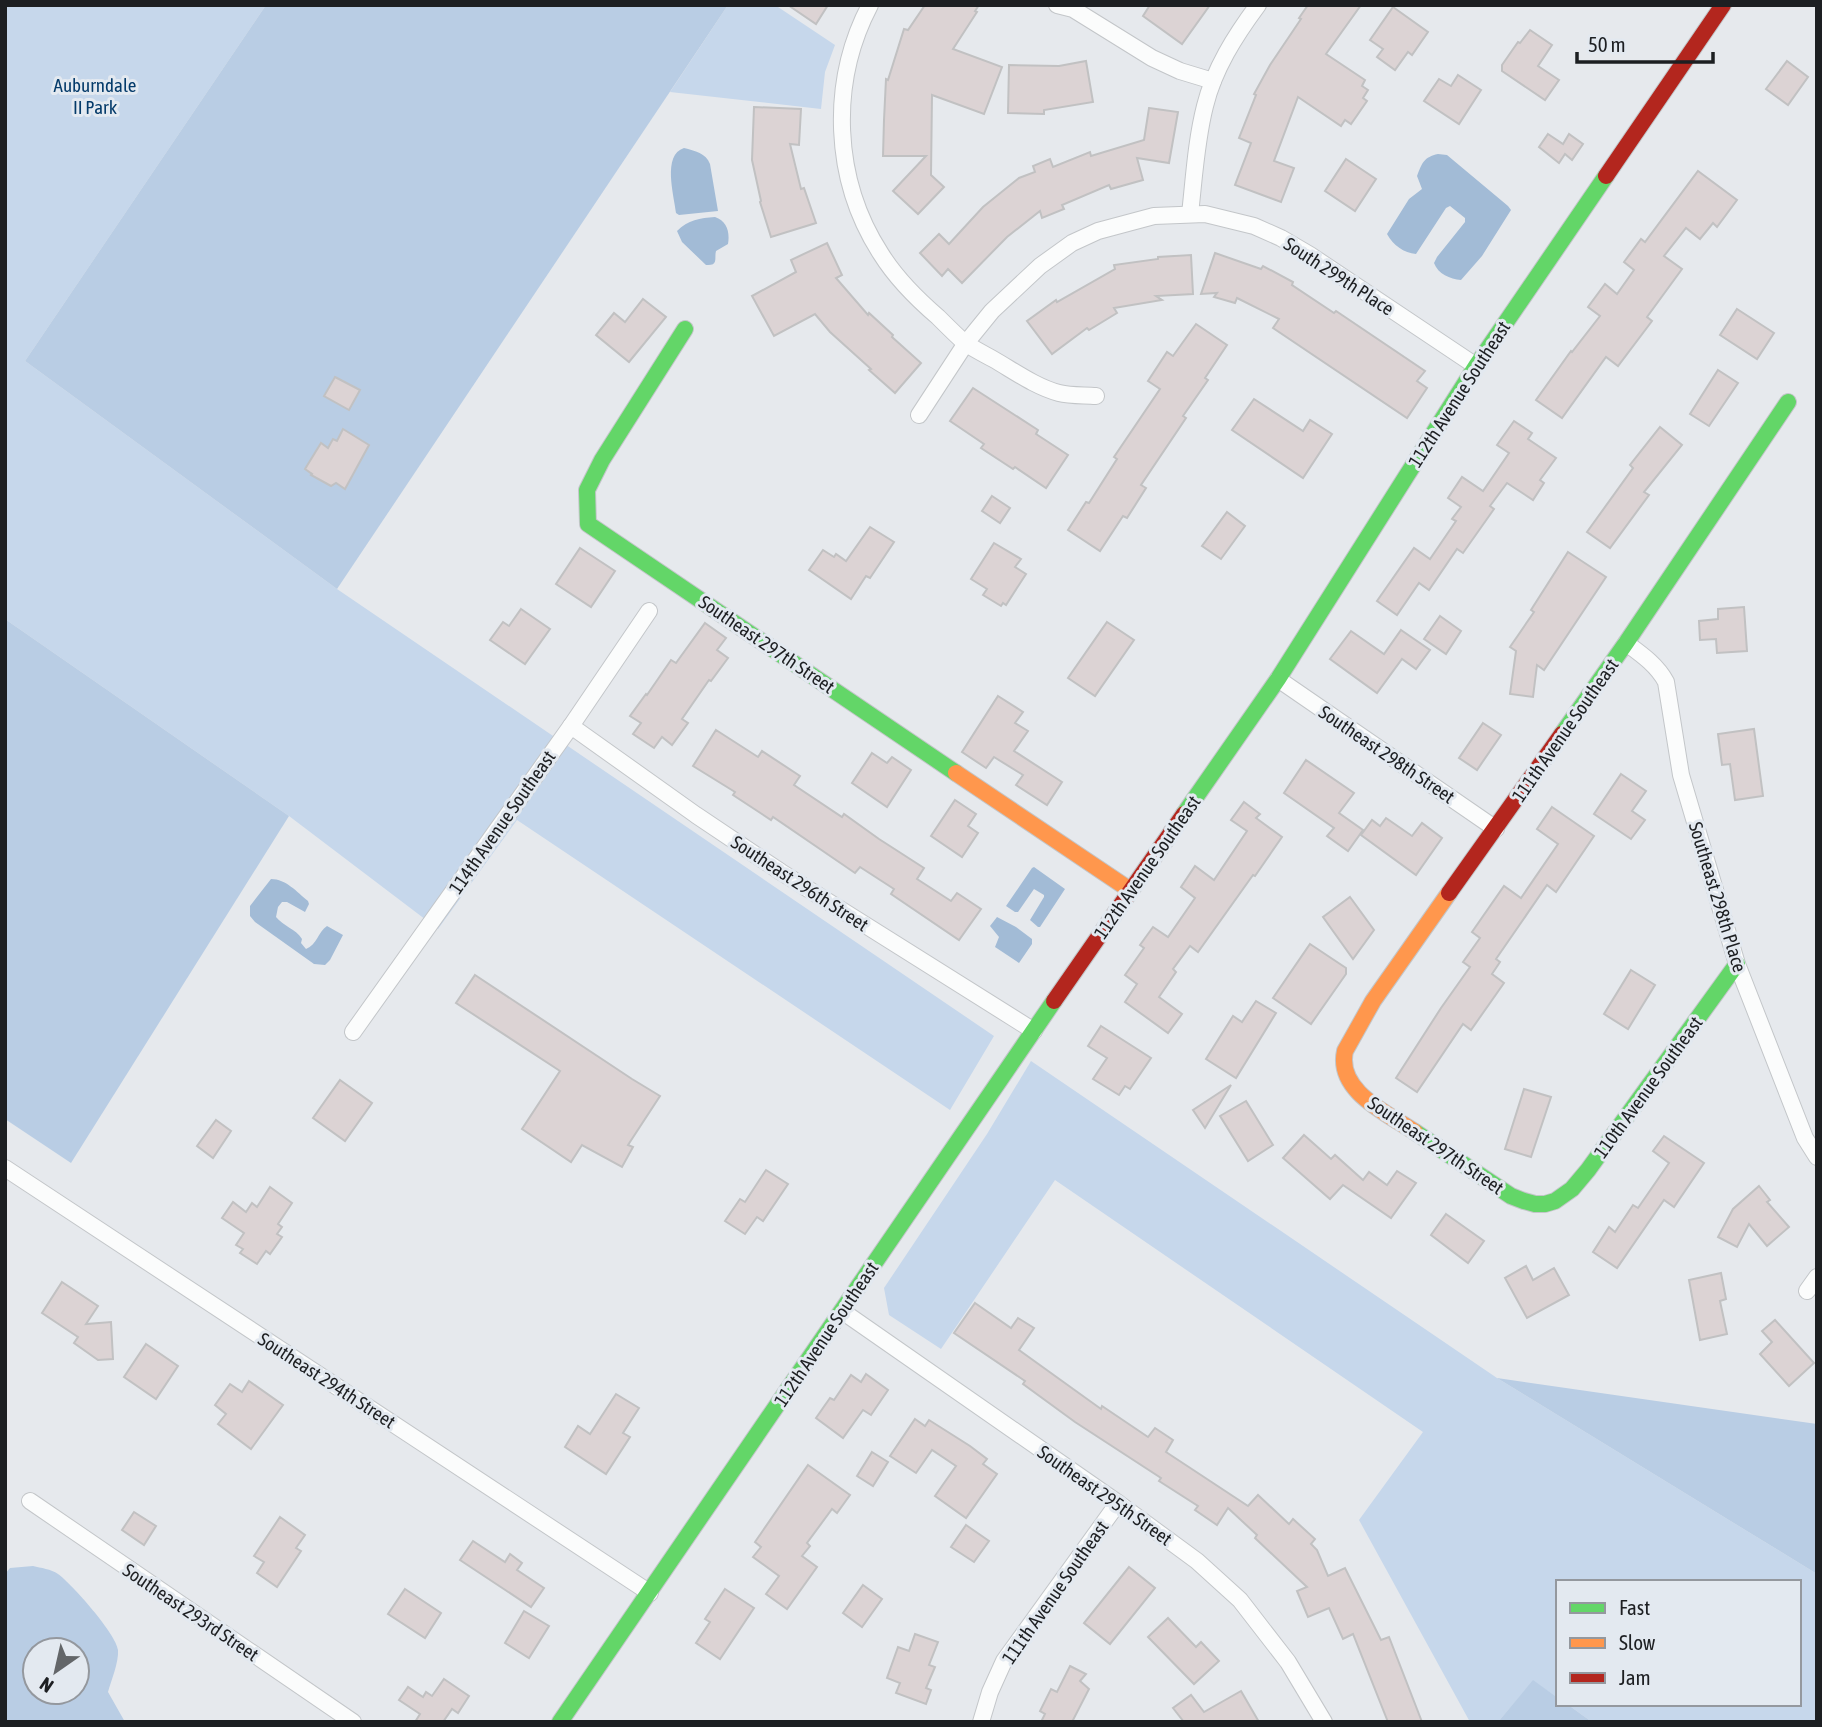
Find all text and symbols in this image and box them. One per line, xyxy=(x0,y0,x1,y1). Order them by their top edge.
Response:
scale bar xyxy=(1577,21,1714,65)
text: 50 m xyxy=(1588,32,1626,56)
park label: Auburndale II Park xyxy=(54,74,136,118)
street label: South 299th Place xyxy=(1280,232,1398,320)
street label: 112th Avenue Southeast xyxy=(1404,317,1514,471)
street label: Southeast 297th Street xyxy=(695,590,839,698)
street label: 111th Avenue Southeast xyxy=(1507,654,1623,806)
street label: Southeast 298th Street xyxy=(1315,700,1459,808)
street label: 114th Avenue Southeast xyxy=(444,746,560,898)
street label: 112th Avenue Southeast xyxy=(1089,791,1205,943)
street label: Southeast 298th Place xyxy=(1685,819,1751,975)
street label: Southeast 296th Street xyxy=(727,831,873,935)
street label: 110th Avenue Southeast xyxy=(1589,1012,1707,1162)
street label: Southeast 297th Street xyxy=(1364,1091,1508,1199)
street label: 112th Avenue Southeast xyxy=(769,1258,883,1410)
street label: Southeast 294th Street xyxy=(254,1328,400,1432)
street label: Southeast 295th Street xyxy=(1034,1440,1176,1550)
street label: 111th Avenue Southeast xyxy=(997,1516,1113,1668)
street label: Southeast 293rd Street xyxy=(119,1559,263,1665)
legend xyxy=(1556,1580,1801,1706)
text: Fast xyxy=(1619,1595,1650,1619)
text: Slow xyxy=(1619,1630,1656,1654)
north arrow xyxy=(21,1636,91,1706)
text: Jam xyxy=(1619,1665,1651,1689)
text: N xyxy=(36,1673,57,1697)

